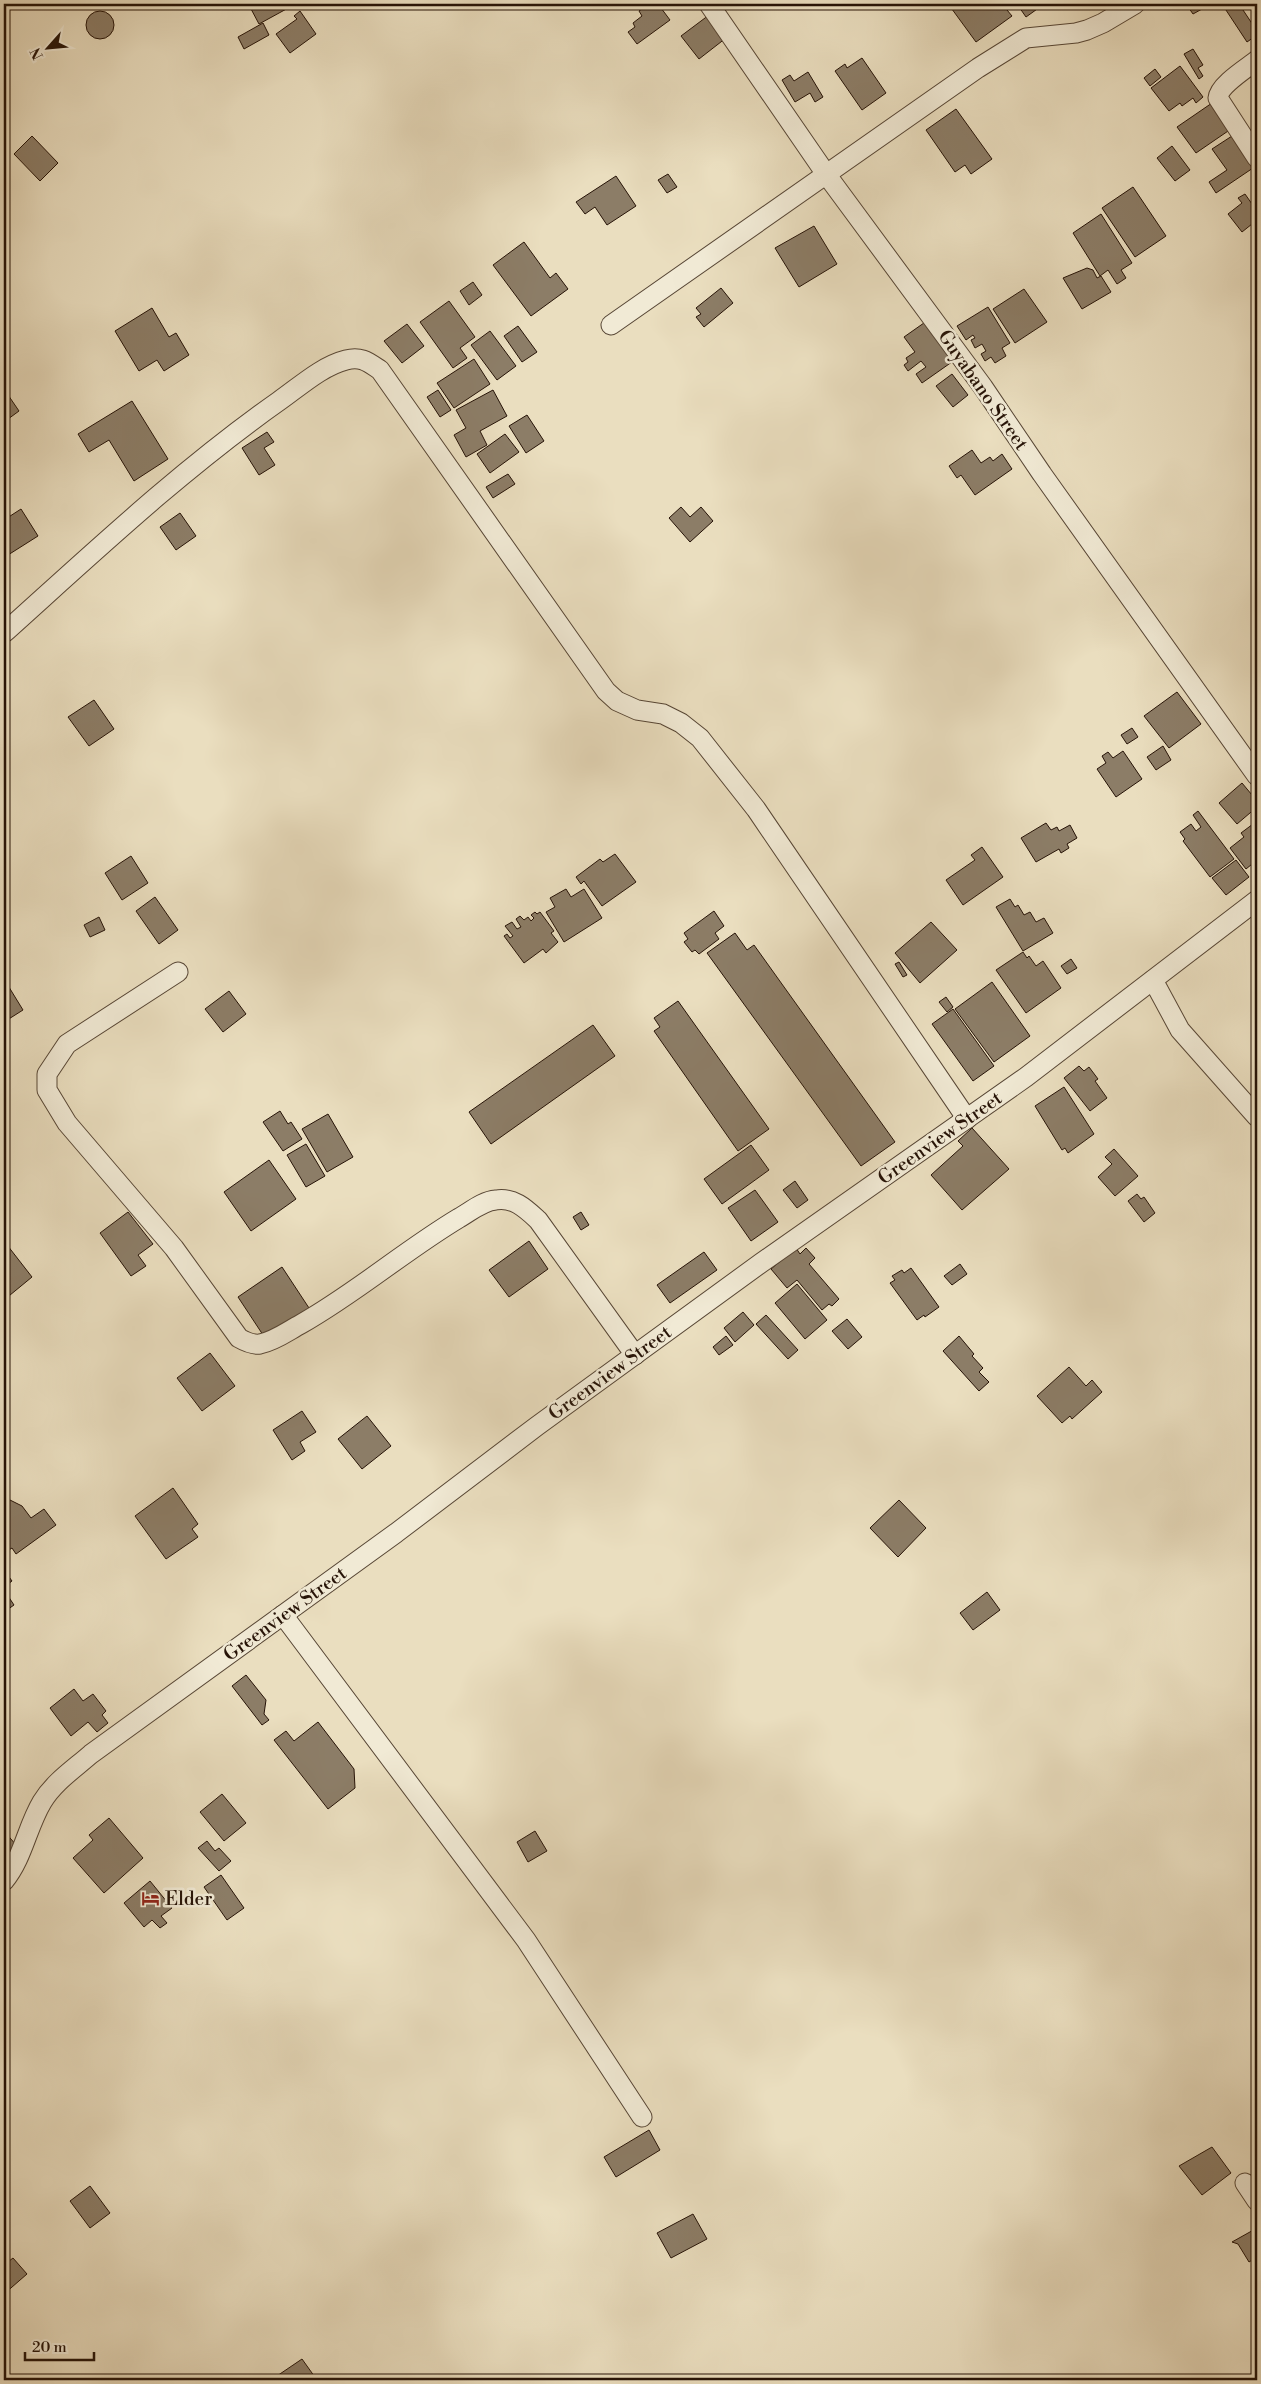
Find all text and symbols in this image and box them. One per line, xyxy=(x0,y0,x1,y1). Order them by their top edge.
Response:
north arrow xyxy=(22,22,72,72)
text: N xyxy=(27,44,48,62)
street label: Guyabano Street xyxy=(933,325,1034,455)
street label: Greenview Street xyxy=(873,1086,1007,1190)
street label: Greenview Street xyxy=(544,1320,676,1426)
street label: Greenview Street xyxy=(219,1561,351,1667)
place label: Elder xyxy=(165,1887,212,1911)
hotel icon: Elder xyxy=(141,1889,161,1909)
scale bar xyxy=(25,2329,94,2361)
text: 20 m xyxy=(32,2338,67,2357)

